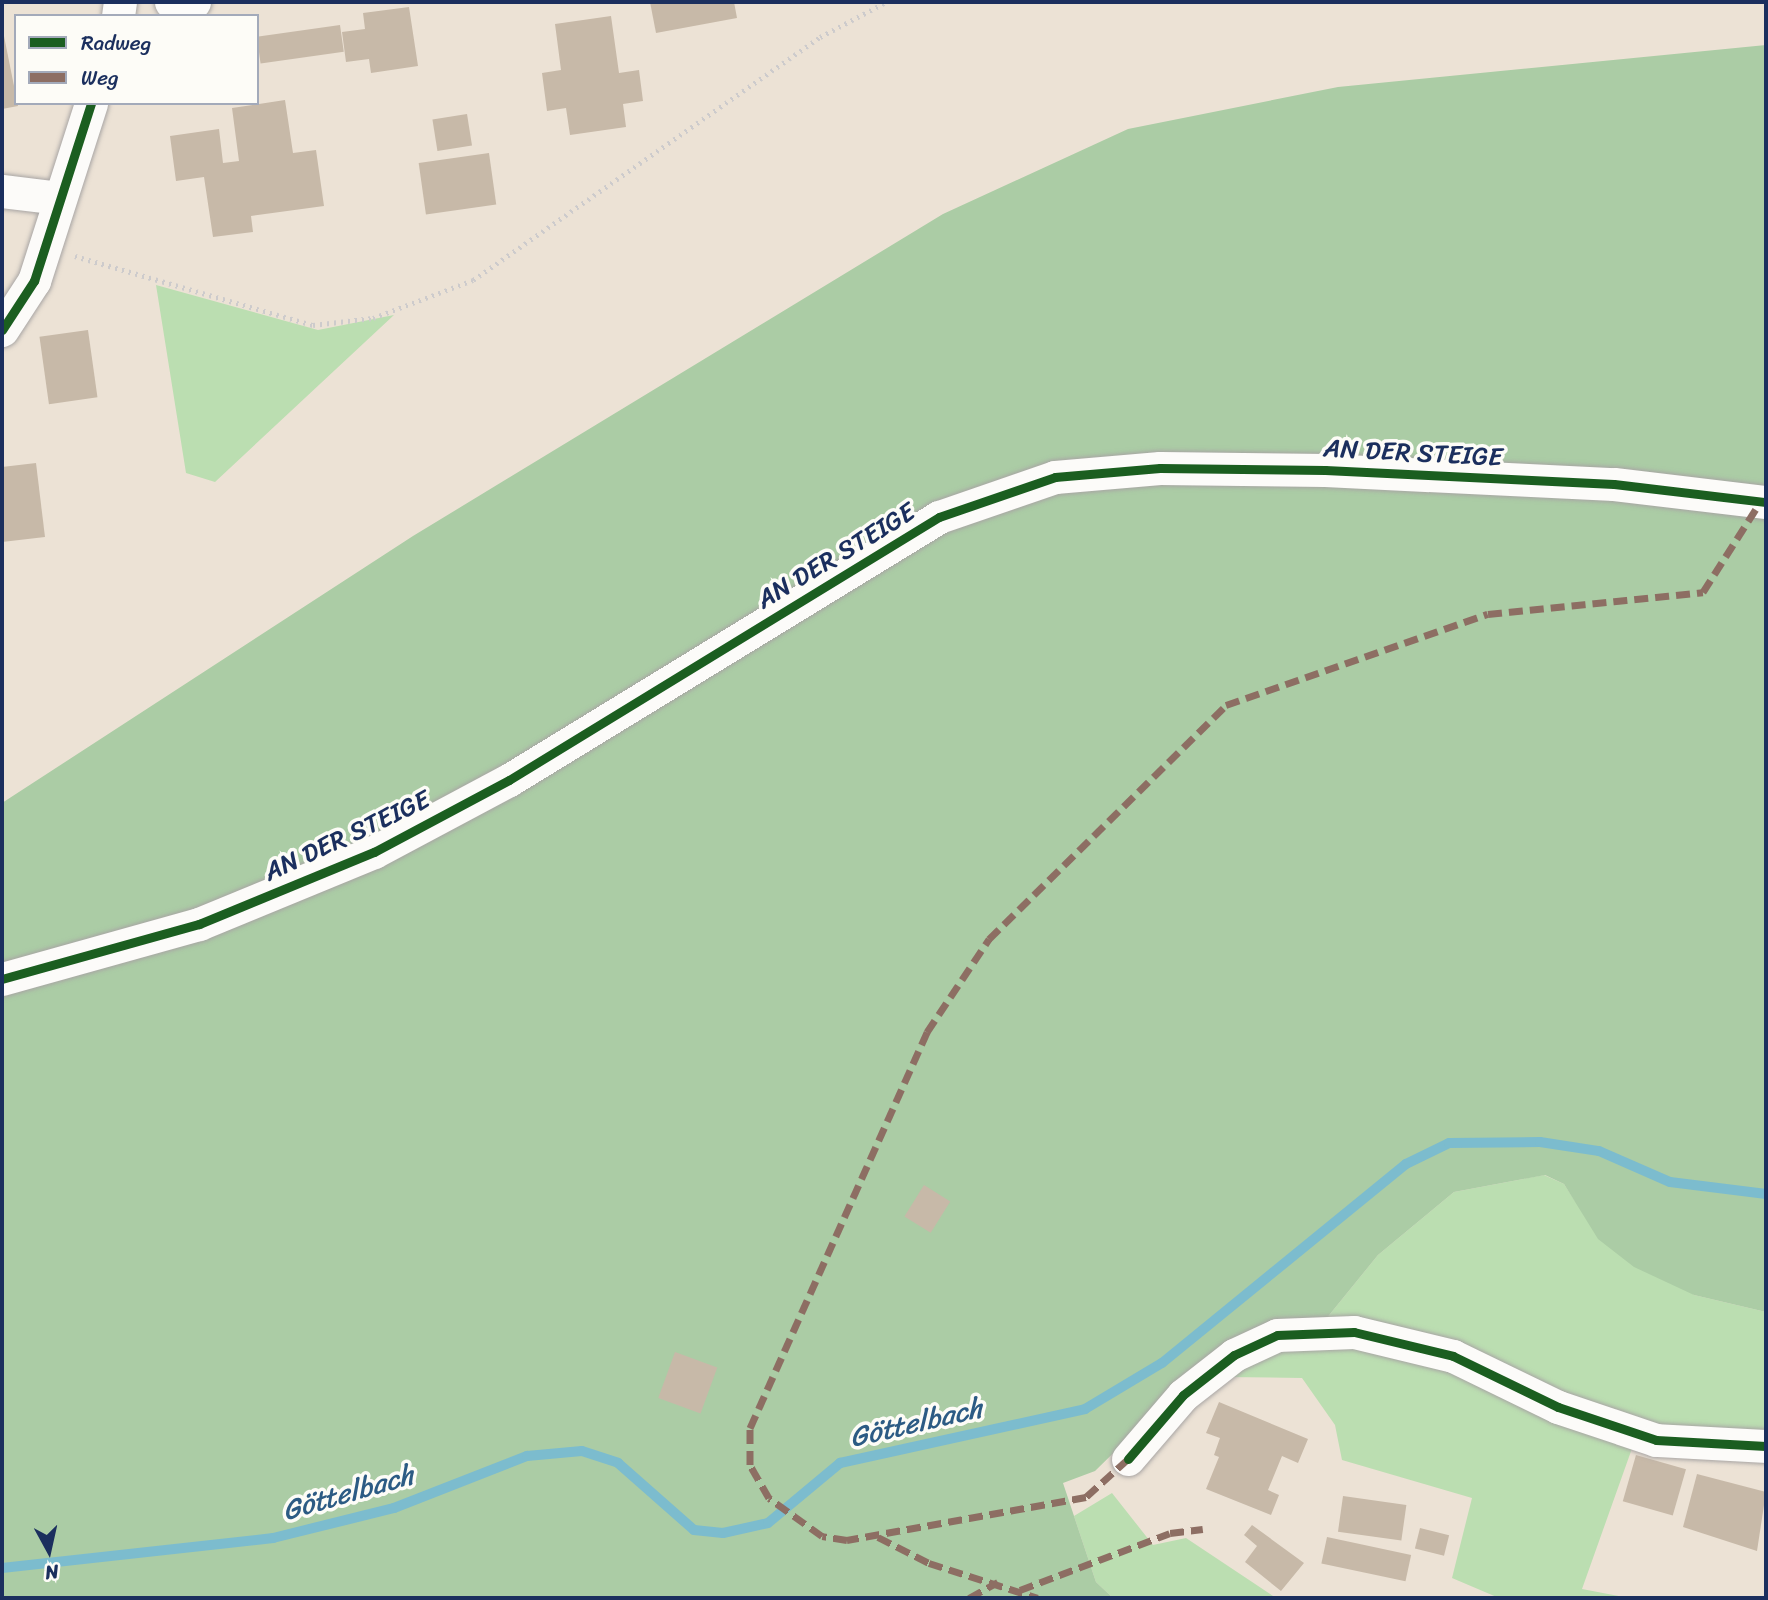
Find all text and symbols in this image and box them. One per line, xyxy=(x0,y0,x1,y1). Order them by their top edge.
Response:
legend xyxy=(14,14,259,105)
text: Radweg xyxy=(81,24,151,62)
text: Weg xyxy=(81,59,119,97)
street label: AN DER STEIGE xyxy=(1324,433,1502,473)
street label: AN DER STEIGE xyxy=(752,497,920,615)
street label: AN DER STEIGE xyxy=(260,784,434,888)
water label: Göttelbach xyxy=(847,1391,985,1455)
water label: Göttelbach xyxy=(279,1458,417,1528)
north arrow xyxy=(14,1516,84,1586)
text: N xyxy=(43,1555,61,1590)

